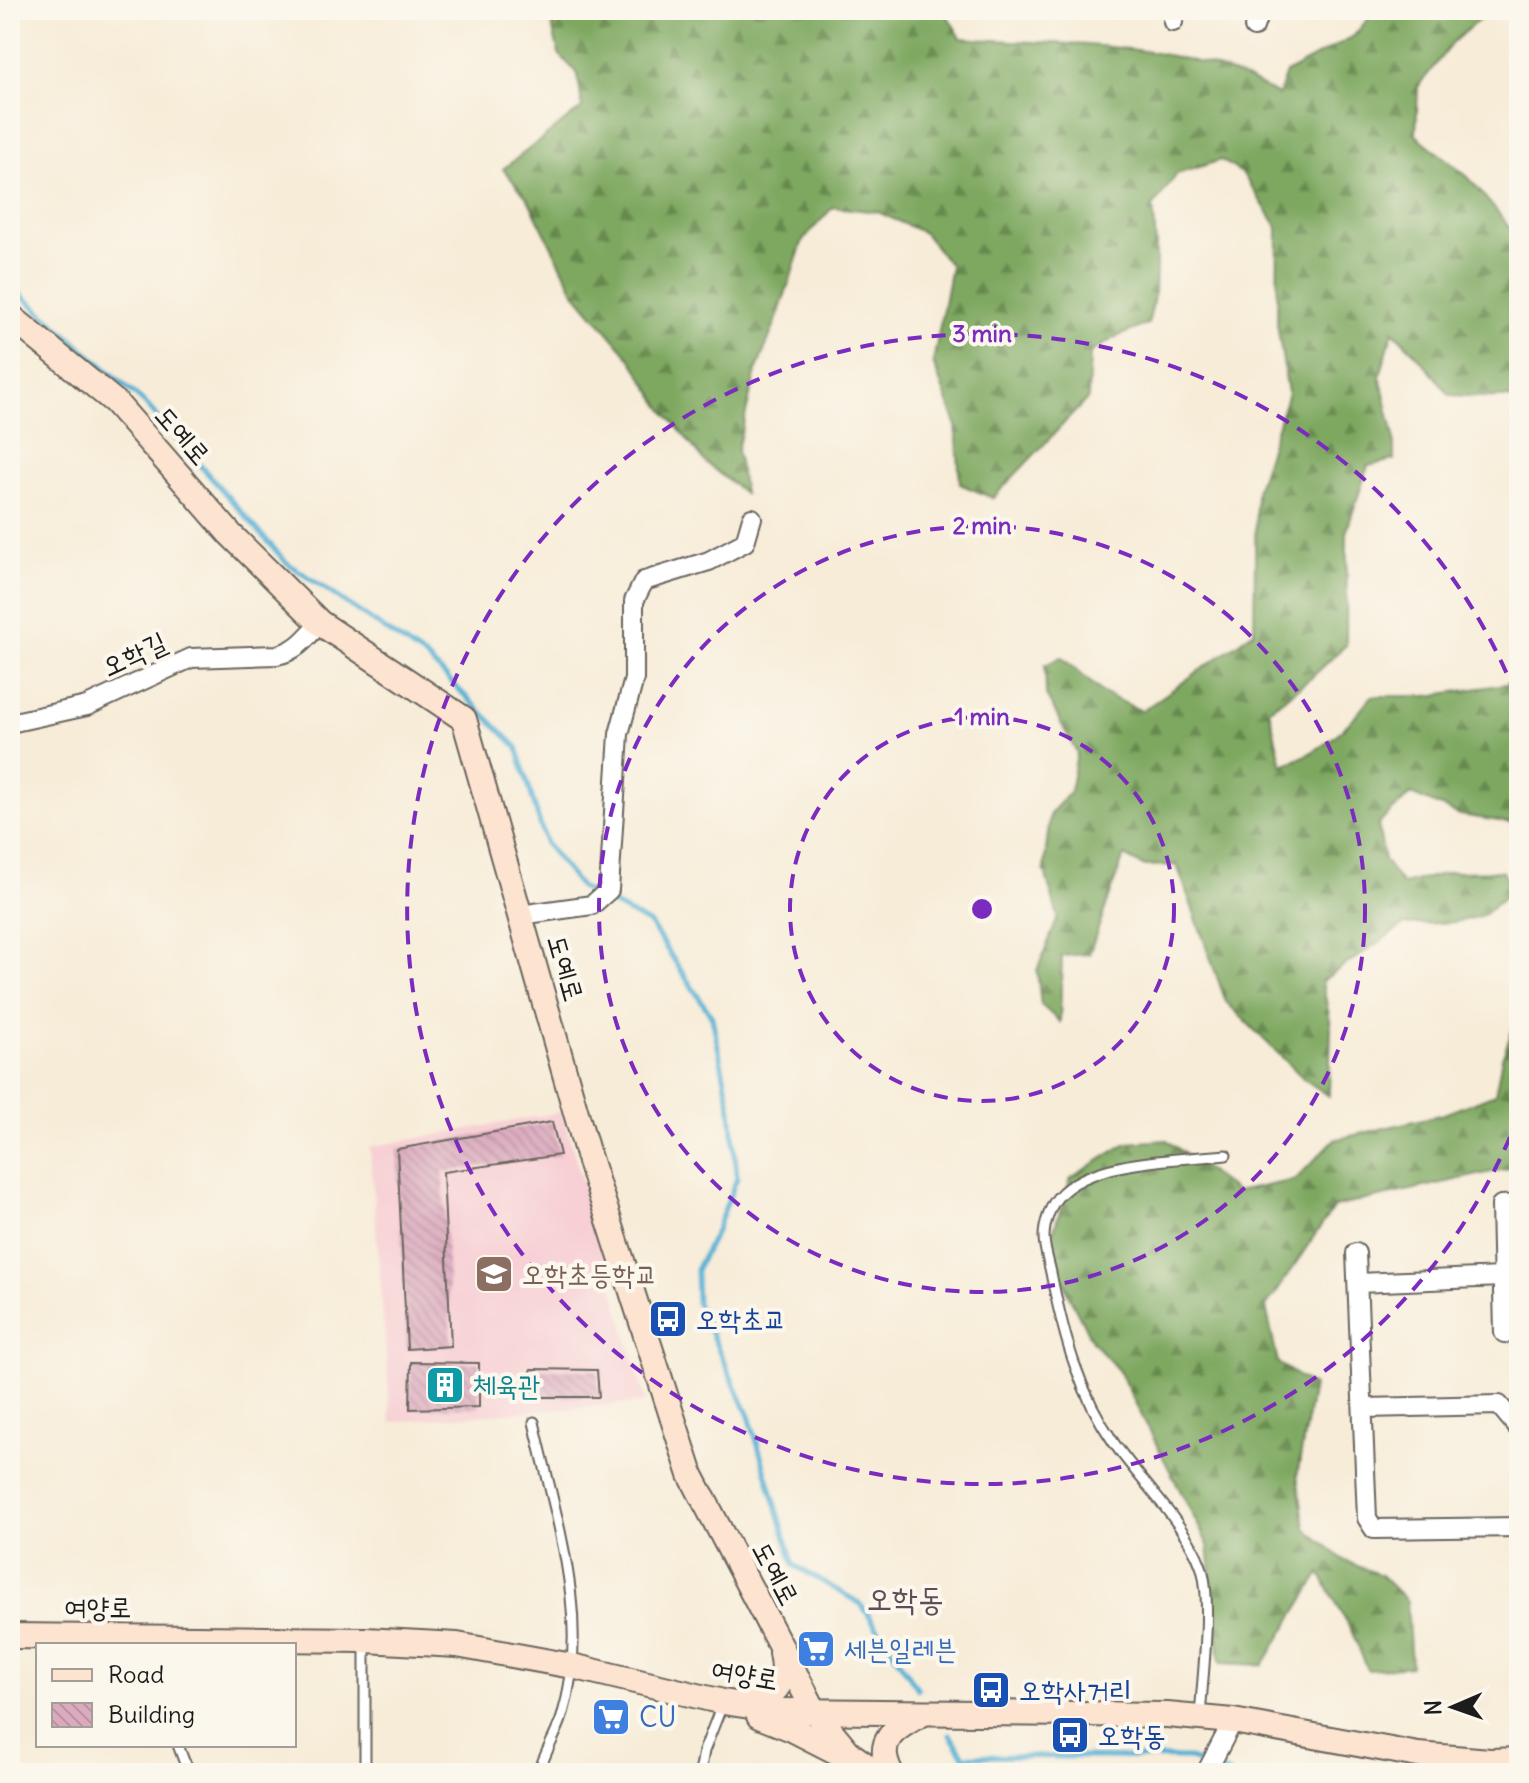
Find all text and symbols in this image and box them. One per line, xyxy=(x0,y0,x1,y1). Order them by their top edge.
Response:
text: 3 min xyxy=(952,318,1012,348)
street label: 도예로 xyxy=(147,398,219,472)
text: 2 min xyxy=(952,510,1012,540)
street label: 오학길 xyxy=(96,623,172,685)
text: 1 min xyxy=(954,701,1010,731)
centre of rings xyxy=(968,895,996,923)
street label: 도예로 xyxy=(539,931,593,1005)
school or university icon: 오학초등학교 xyxy=(473,1253,515,1295)
place label: 오학초등학교 xyxy=(522,1256,657,1292)
bus stop icon: 오학초교 xyxy=(647,1298,689,1340)
place label: 오학초교 xyxy=(696,1301,786,1337)
building icon: 체육관 xyxy=(424,1364,466,1406)
place label: 체육관 xyxy=(473,1367,541,1403)
street label: 도예로 xyxy=(744,1535,808,1611)
district label: 오학동 xyxy=(866,1578,944,1619)
street label: 여양로 xyxy=(64,1589,132,1625)
supermarket icon: 세븐일레븐 xyxy=(795,1628,837,1670)
place label: 세븐일레븐 xyxy=(844,1631,957,1667)
legend xyxy=(36,1643,296,1747)
street label: 여양로 xyxy=(709,1650,781,1698)
text: Road xyxy=(108,1659,164,1689)
north arrow xyxy=(1413,1667,1493,1747)
bus stop icon: 오학사거리 xyxy=(970,1669,1012,1711)
place label: 오학사거리 xyxy=(1019,1672,1132,1708)
supermarket icon: CU xyxy=(590,1696,632,1738)
text: Building xyxy=(108,1699,195,1729)
place label: CU xyxy=(639,1699,677,1735)
text: N xyxy=(1419,1700,1447,1716)
bus stop icon: 오학동 xyxy=(1049,1714,1091,1756)
place label: 오학동 xyxy=(1098,1717,1166,1753)

